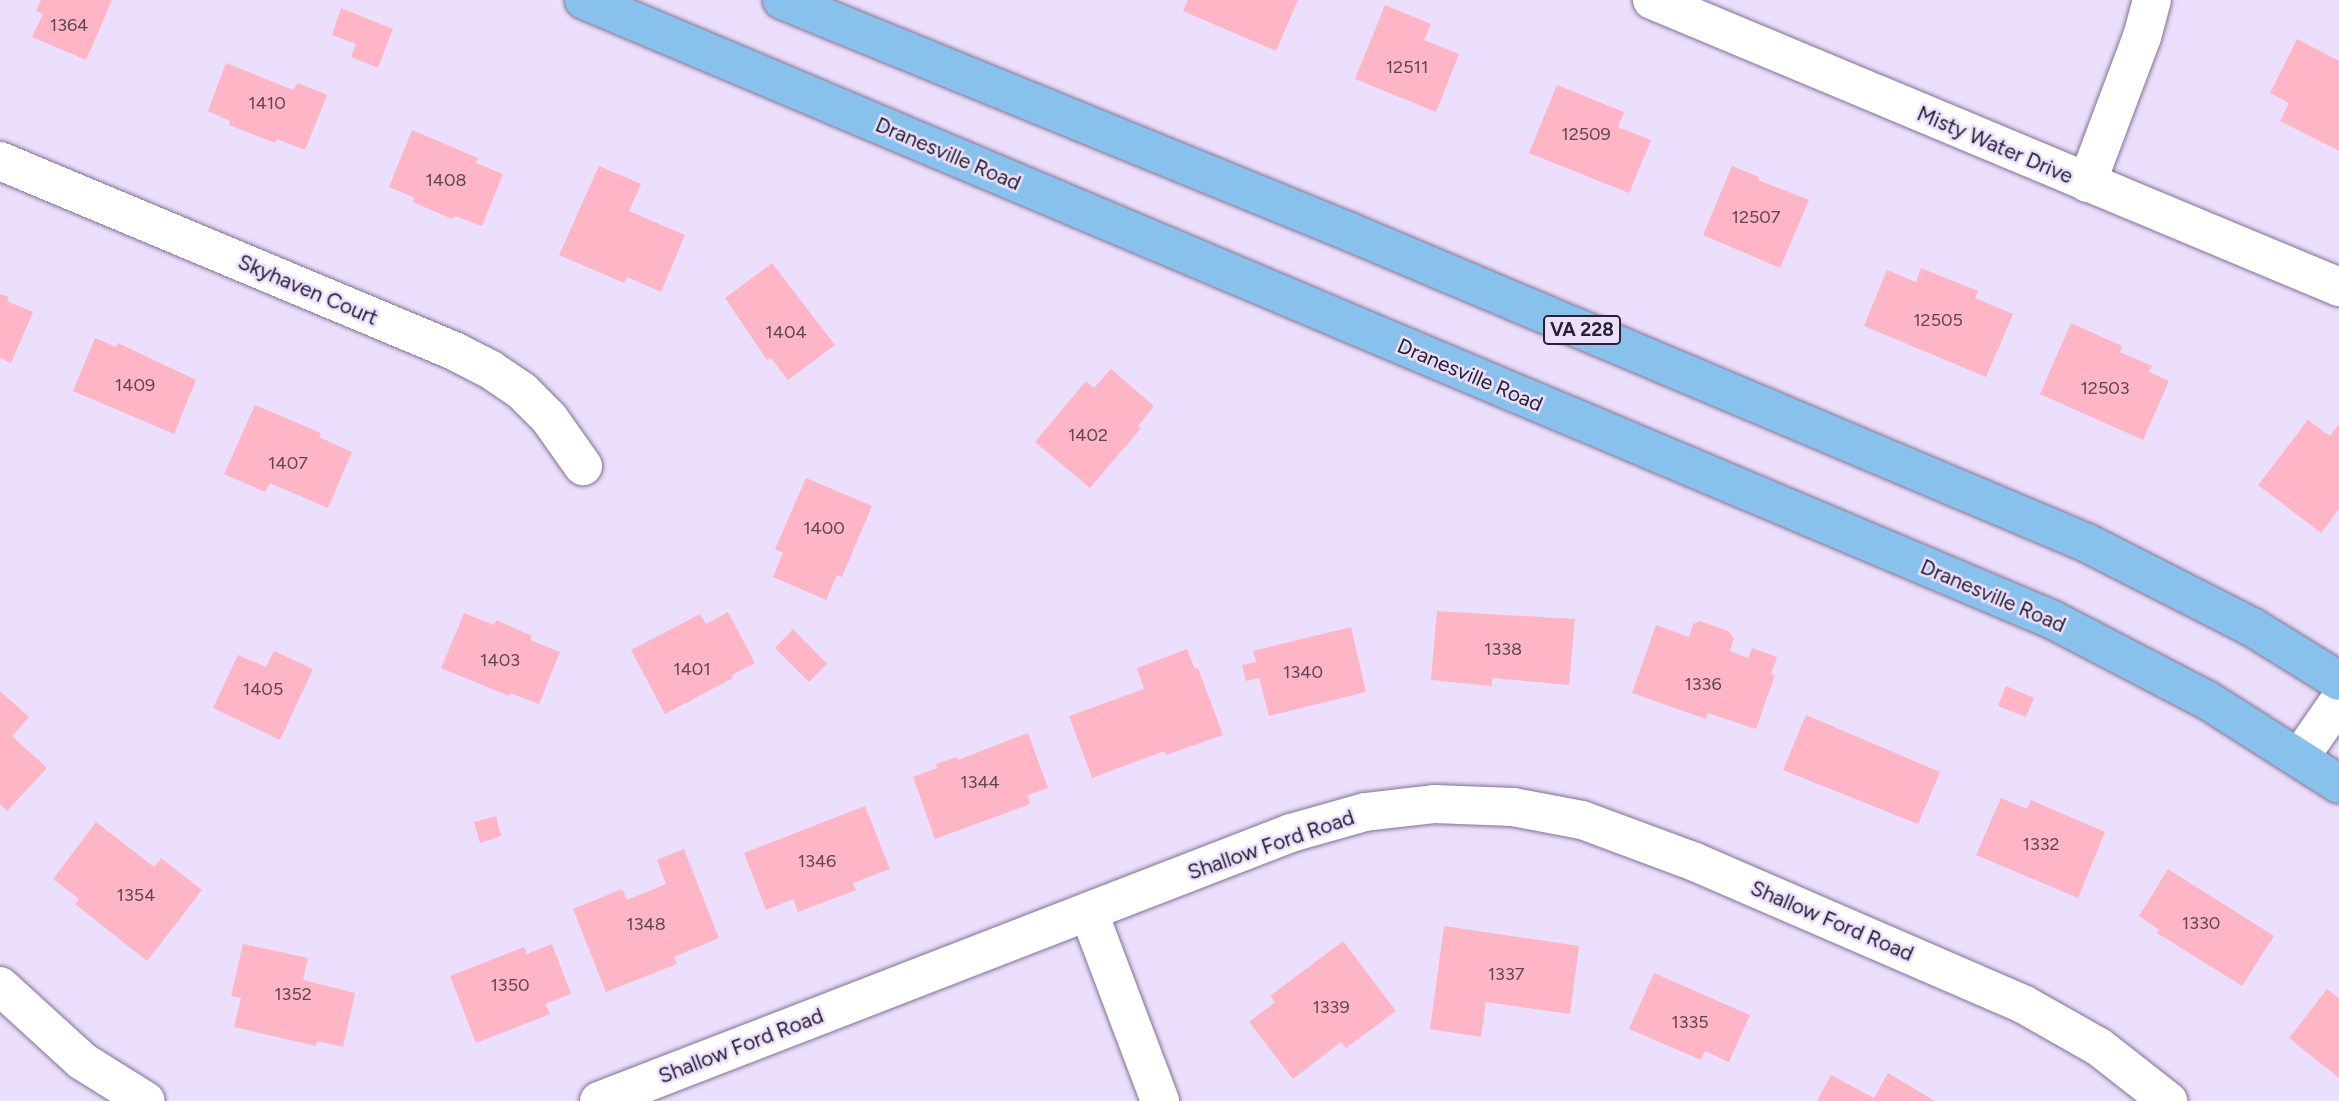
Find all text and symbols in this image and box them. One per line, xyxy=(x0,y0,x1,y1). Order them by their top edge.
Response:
house number: 1364 xyxy=(50,14,88,36)
house number: 12511 xyxy=(1386,56,1428,78)
house number: 1410 xyxy=(248,92,286,114)
street label: Misty Water Drive xyxy=(1913,101,2077,189)
street label: Dranesville Road xyxy=(872,112,1024,196)
house number: 12509 xyxy=(1561,123,1611,145)
house number: 1408 xyxy=(425,169,467,191)
house number: 12507 xyxy=(1731,206,1781,228)
street label: Skyhaven Court xyxy=(234,249,382,331)
house number: 12505 xyxy=(1913,309,1963,331)
road number: VA 228 xyxy=(1542,314,1622,346)
house number: 1404 xyxy=(765,321,807,343)
street label: Dranesville Road xyxy=(1394,333,1546,417)
house number: 1409 xyxy=(115,374,155,396)
house number: 12503 xyxy=(2080,377,2130,399)
house number: 1402 xyxy=(1068,424,1108,446)
house number: 1407 xyxy=(268,452,308,474)
house number: 1400 xyxy=(803,517,845,539)
street label: Dranesville Road xyxy=(1917,554,2069,638)
house number: 1338 xyxy=(1484,638,1522,660)
house number: 1403 xyxy=(480,649,520,671)
house number: 1401 xyxy=(673,658,711,680)
house number: 1340 xyxy=(1283,661,1323,683)
house number: 1336 xyxy=(1684,673,1722,695)
house number: 1405 xyxy=(243,678,283,700)
house number: 1344 xyxy=(960,771,1000,793)
street label: Shallow Ford Road xyxy=(1184,805,1358,885)
house number: 1332 xyxy=(2022,833,2060,855)
house number: 1346 xyxy=(798,850,836,872)
street label: Shallow Ford Road xyxy=(1747,875,1917,967)
house number: 1354 xyxy=(117,884,155,906)
house number: 1330 xyxy=(2182,912,2220,934)
house number: 1348 xyxy=(626,913,666,935)
house number: 1337 xyxy=(1488,963,1524,985)
house number: 1350 xyxy=(490,974,530,996)
house number: 1352 xyxy=(274,983,312,1005)
house number: 1339 xyxy=(1312,996,1350,1018)
street label: Shallow Ford Road xyxy=(655,1003,827,1089)
house number: 1335 xyxy=(1671,1011,1709,1033)

